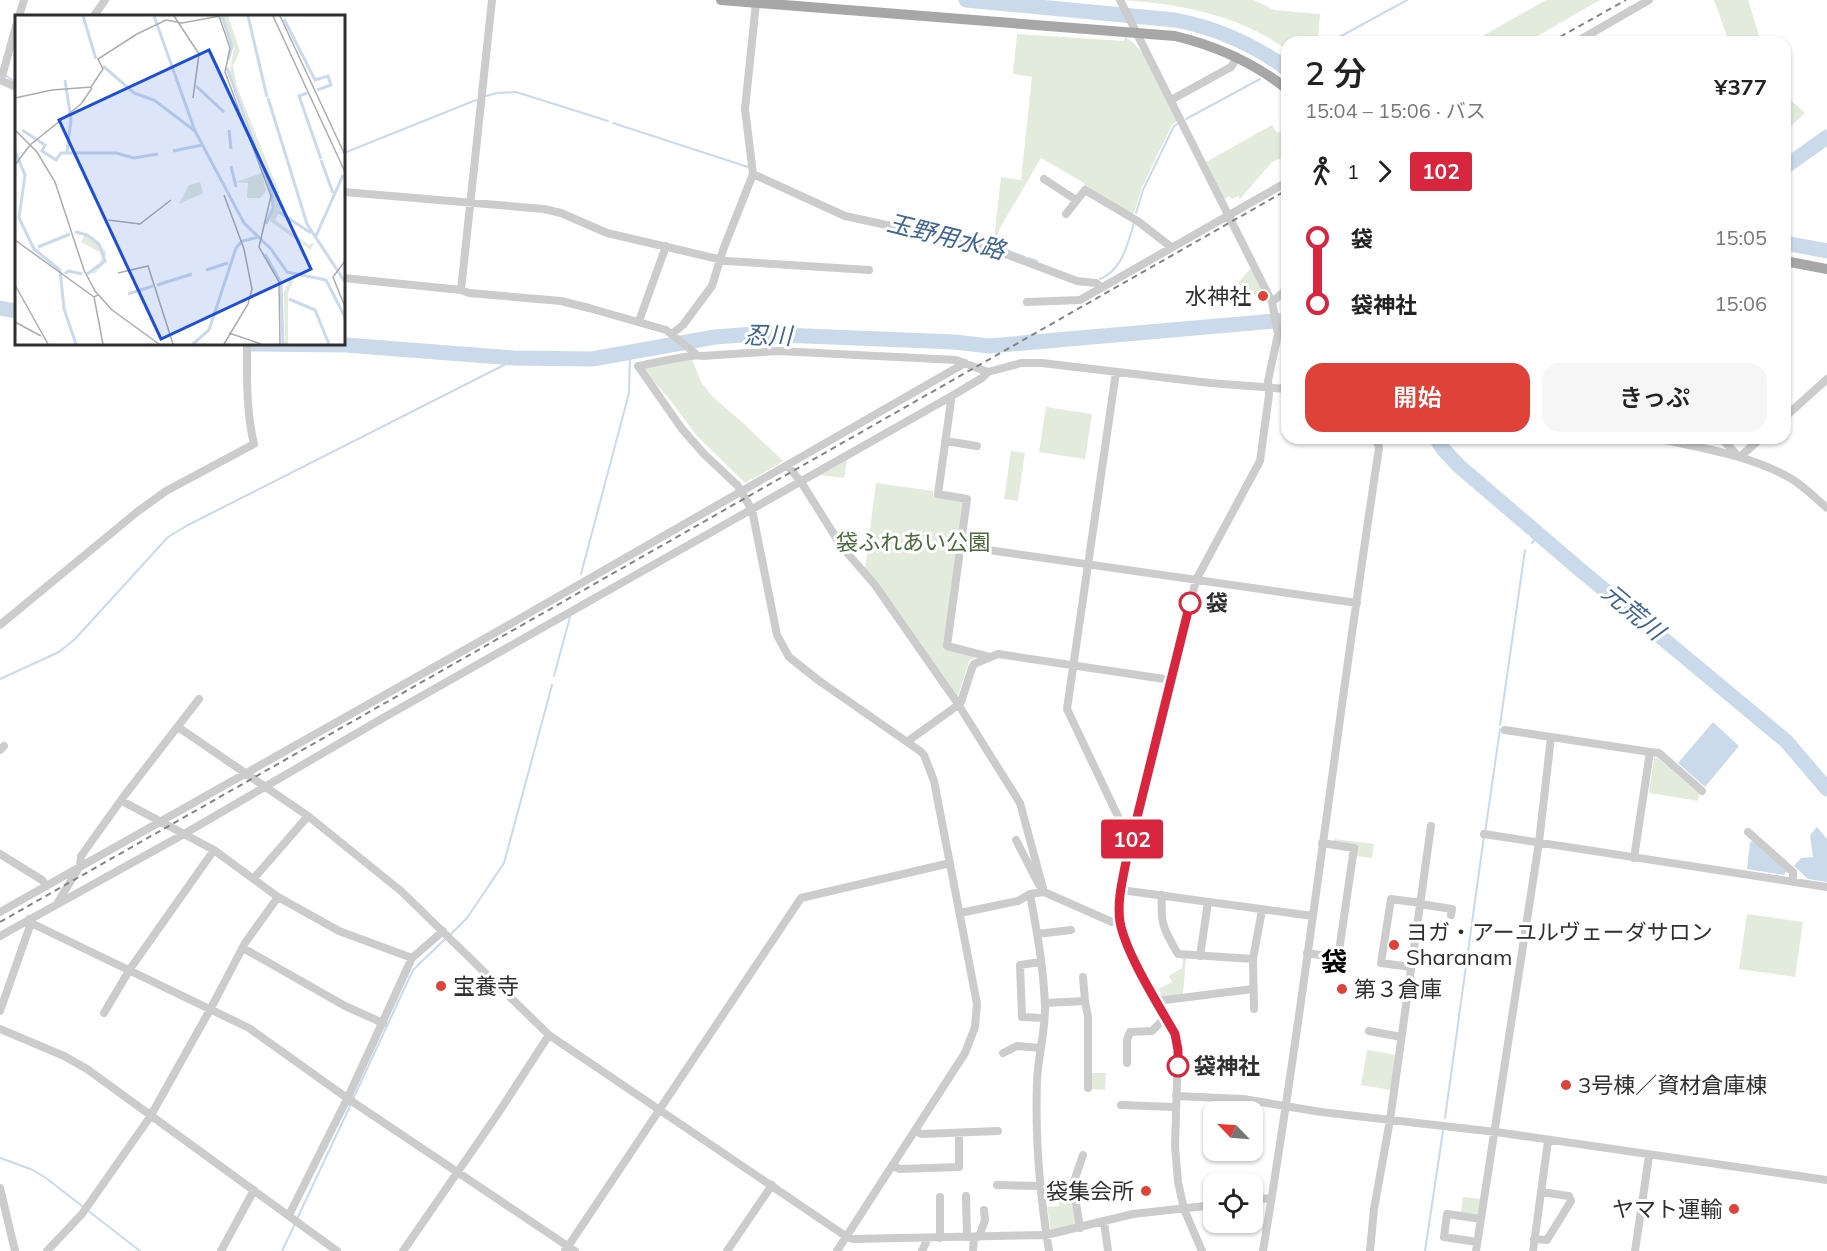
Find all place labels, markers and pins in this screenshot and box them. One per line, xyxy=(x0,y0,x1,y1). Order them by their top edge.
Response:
place label: 水神社 xyxy=(1185,282,1251,310)
marker: 水神社 xyxy=(1256,289,1270,303)
place label: 袋 xyxy=(1206,589,1228,617)
marker: 袋 xyxy=(1179,592,1201,614)
place label: ヨガ・アーユルヴェーダサロン Sharanam xyxy=(1406,918,1713,971)
marker: ヨガ・アーユルヴェーダサロン Sharanam xyxy=(1387,938,1401,952)
place label: 宝養寺 xyxy=(453,972,519,1000)
place label: 第３倉庫 xyxy=(1354,975,1442,1003)
marker: 宝養寺 xyxy=(434,979,448,993)
marker: 第３倉庫 xyxy=(1335,982,1349,996)
place label: 袋神社 xyxy=(1194,1052,1260,1080)
marker: 袋神社 xyxy=(1167,1055,1189,1077)
place label: 3号棟／資材倉庫棟 xyxy=(1578,1071,1767,1099)
marker: 3号棟／資材倉庫棟 xyxy=(1559,1078,1573,1092)
place label: 袋集会所 xyxy=(1046,1177,1134,1205)
marker: 袋集会所 xyxy=(1139,1184,1153,1198)
place label: ヤマト運輸 xyxy=(1612,1195,1722,1223)
marker: ヤマト運輸 xyxy=(1727,1202,1741,1216)

